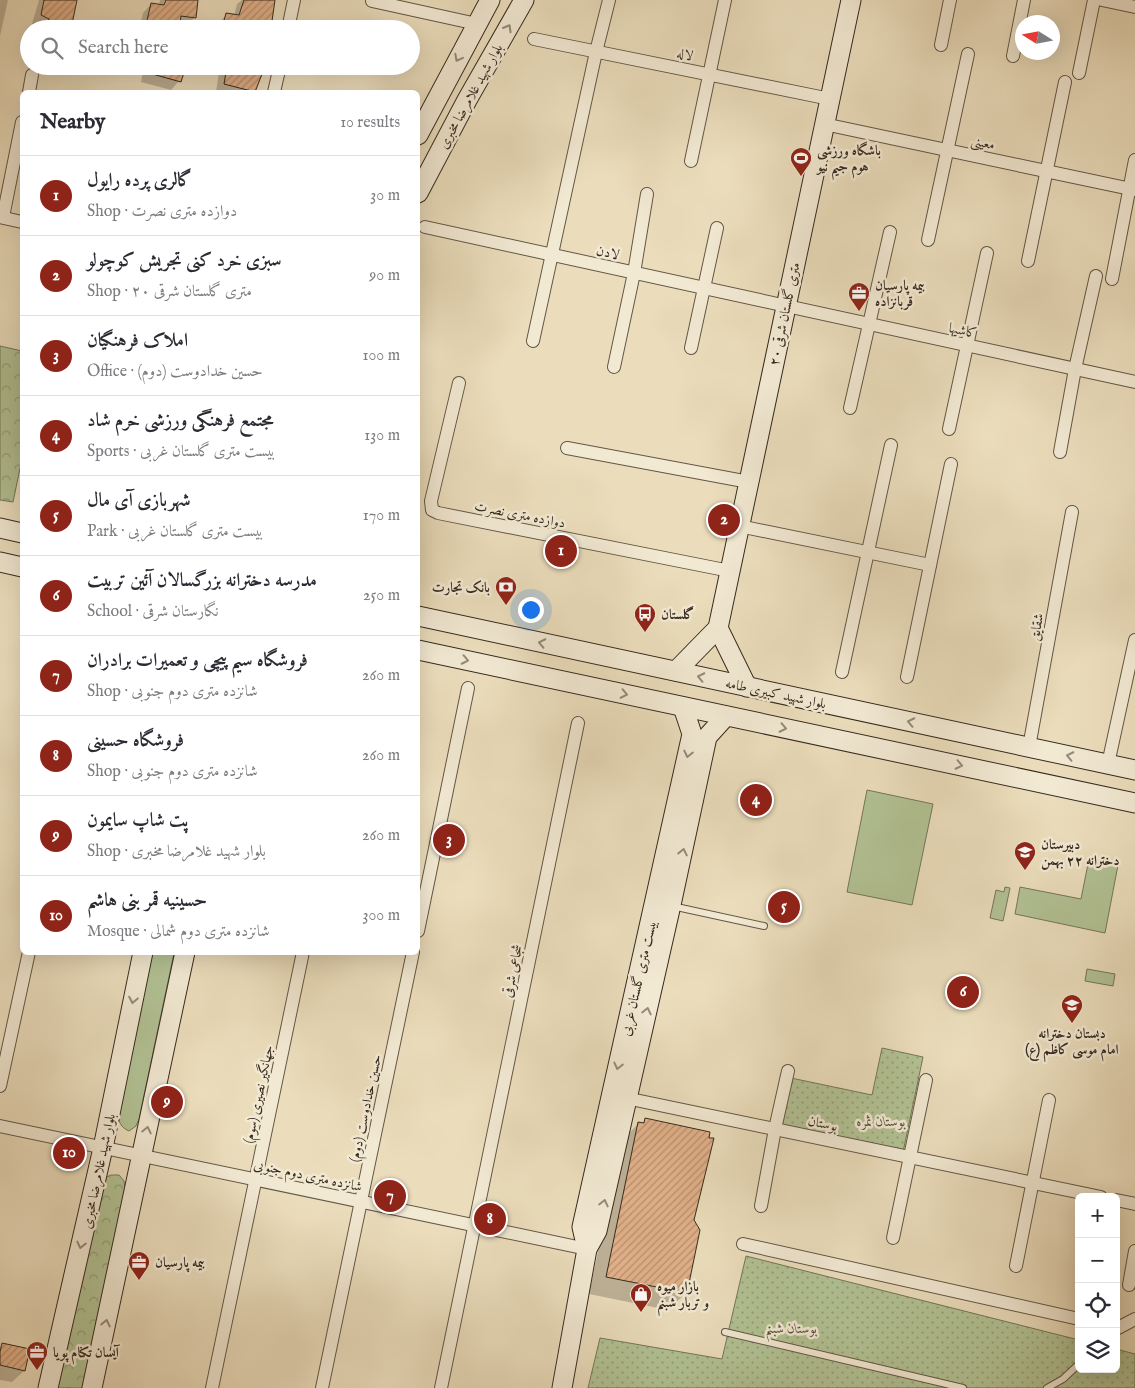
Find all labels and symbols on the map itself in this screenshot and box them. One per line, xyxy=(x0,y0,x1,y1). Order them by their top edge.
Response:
north arrow xyxy=(1015,15,1060,60)
one-way arrow xyxy=(502,24,512,33)
street label: بلوار شهید غلامرضا مخبری xyxy=(435,40,507,152)
street label: لاله xyxy=(675,45,695,65)
one-way arrow xyxy=(455,53,465,62)
street label: معینی xyxy=(969,132,996,154)
place label: باشگاه ورزشی هوم جیم نیو xyxy=(815,141,881,181)
sports icon: باشگاه ورزشی هوم جیم نیو xyxy=(789,146,813,177)
street label: لادن xyxy=(595,242,621,264)
street label: ۲۰ متری گلستان شرقی xyxy=(765,261,805,368)
place label: بیمه پارسیان قربانزاده xyxy=(875,277,925,311)
office icon: بیمه پارسیان قربانزاده xyxy=(847,281,871,312)
street label: کاشیها xyxy=(947,319,979,343)
street label: دوازده متری نصرت xyxy=(473,497,567,533)
pin: 2 xyxy=(708,501,740,539)
pin: 1 xyxy=(545,532,577,570)
bank icon: بانک تجارت xyxy=(494,575,518,606)
place label: بانک تجارت xyxy=(432,579,490,597)
your location xyxy=(518,597,544,623)
bus stop icon: گلستان xyxy=(633,602,657,633)
place label: گلستان xyxy=(661,605,694,624)
street label: شقایق xyxy=(1026,612,1048,642)
one-way arrow xyxy=(538,638,547,648)
one-way arrow xyxy=(461,655,470,665)
one-way arrow xyxy=(697,672,706,683)
street label: بلوار شهید کبیری طامه xyxy=(724,675,828,714)
one-way arrow xyxy=(620,688,629,699)
one-way arrow xyxy=(907,717,916,728)
one-way arrow xyxy=(779,722,788,733)
one-way arrow xyxy=(683,749,693,758)
one-way arrow xyxy=(1066,751,1075,762)
one-way arrow xyxy=(955,760,964,770)
pin: 4 xyxy=(740,781,772,819)
pin: 3 xyxy=(433,821,465,859)
place label: دبیرستان دخترانه ۲۲ بهمن xyxy=(1041,836,1120,870)
school or university icon: دبیرستان دخترانه ۲۲ بهمن xyxy=(1013,840,1037,871)
one-way arrow xyxy=(677,848,687,856)
pin: 5 xyxy=(768,888,800,926)
street label: بیست متری گلستان غربی xyxy=(617,919,661,1038)
street label: شجاعی شرقی xyxy=(499,943,527,999)
pin: 6 xyxy=(947,973,979,1011)
school or university icon: دبستان دخترانه امام موسی کاظم (ع) xyxy=(1060,993,1084,1024)
one-way arrow xyxy=(129,996,139,1005)
one-way arrow xyxy=(642,1006,652,1015)
place label: دبستان دخترانه امام موسی کاظم (ع) xyxy=(1025,1025,1119,1062)
street label: جهانگیر نصیری (سوم) xyxy=(239,1043,281,1146)
street label: حسین خدادوست (دوم) xyxy=(346,1053,389,1164)
one-way arrow xyxy=(613,1062,624,1071)
pin: 9 xyxy=(151,1083,183,1121)
street label: بلوار شهید غلامرضا مخبری xyxy=(78,1112,120,1231)
street label: بوستان xyxy=(806,1112,840,1136)
park label: بوستان ثمره xyxy=(856,1113,906,1131)
one-way arrow xyxy=(141,1126,152,1134)
pin: 10 xyxy=(53,1134,85,1172)
street label: شانزده متری دوم جنوبی xyxy=(251,1156,364,1199)
pin: 7 xyxy=(374,1177,406,1215)
one-way arrow xyxy=(598,1199,609,1208)
pin: 8 xyxy=(474,1200,506,1238)
one-way arrow xyxy=(76,1240,87,1249)
office icon: بیمه پارسیان xyxy=(127,1250,151,1281)
place label: بیمه پارسیان xyxy=(155,1254,205,1273)
place label: بازار میوه و تربار شبنم xyxy=(657,1278,709,1317)
shop icon: بازار میوه و تربار شبنم xyxy=(629,1282,653,1313)
one-way arrow xyxy=(100,1319,110,1328)
park label: بوستان شبنم xyxy=(765,1320,817,1342)
office icon: آیسان تکنام پویا xyxy=(25,1340,49,1371)
place label: آیسان تکنام پویا xyxy=(53,1344,121,1365)

